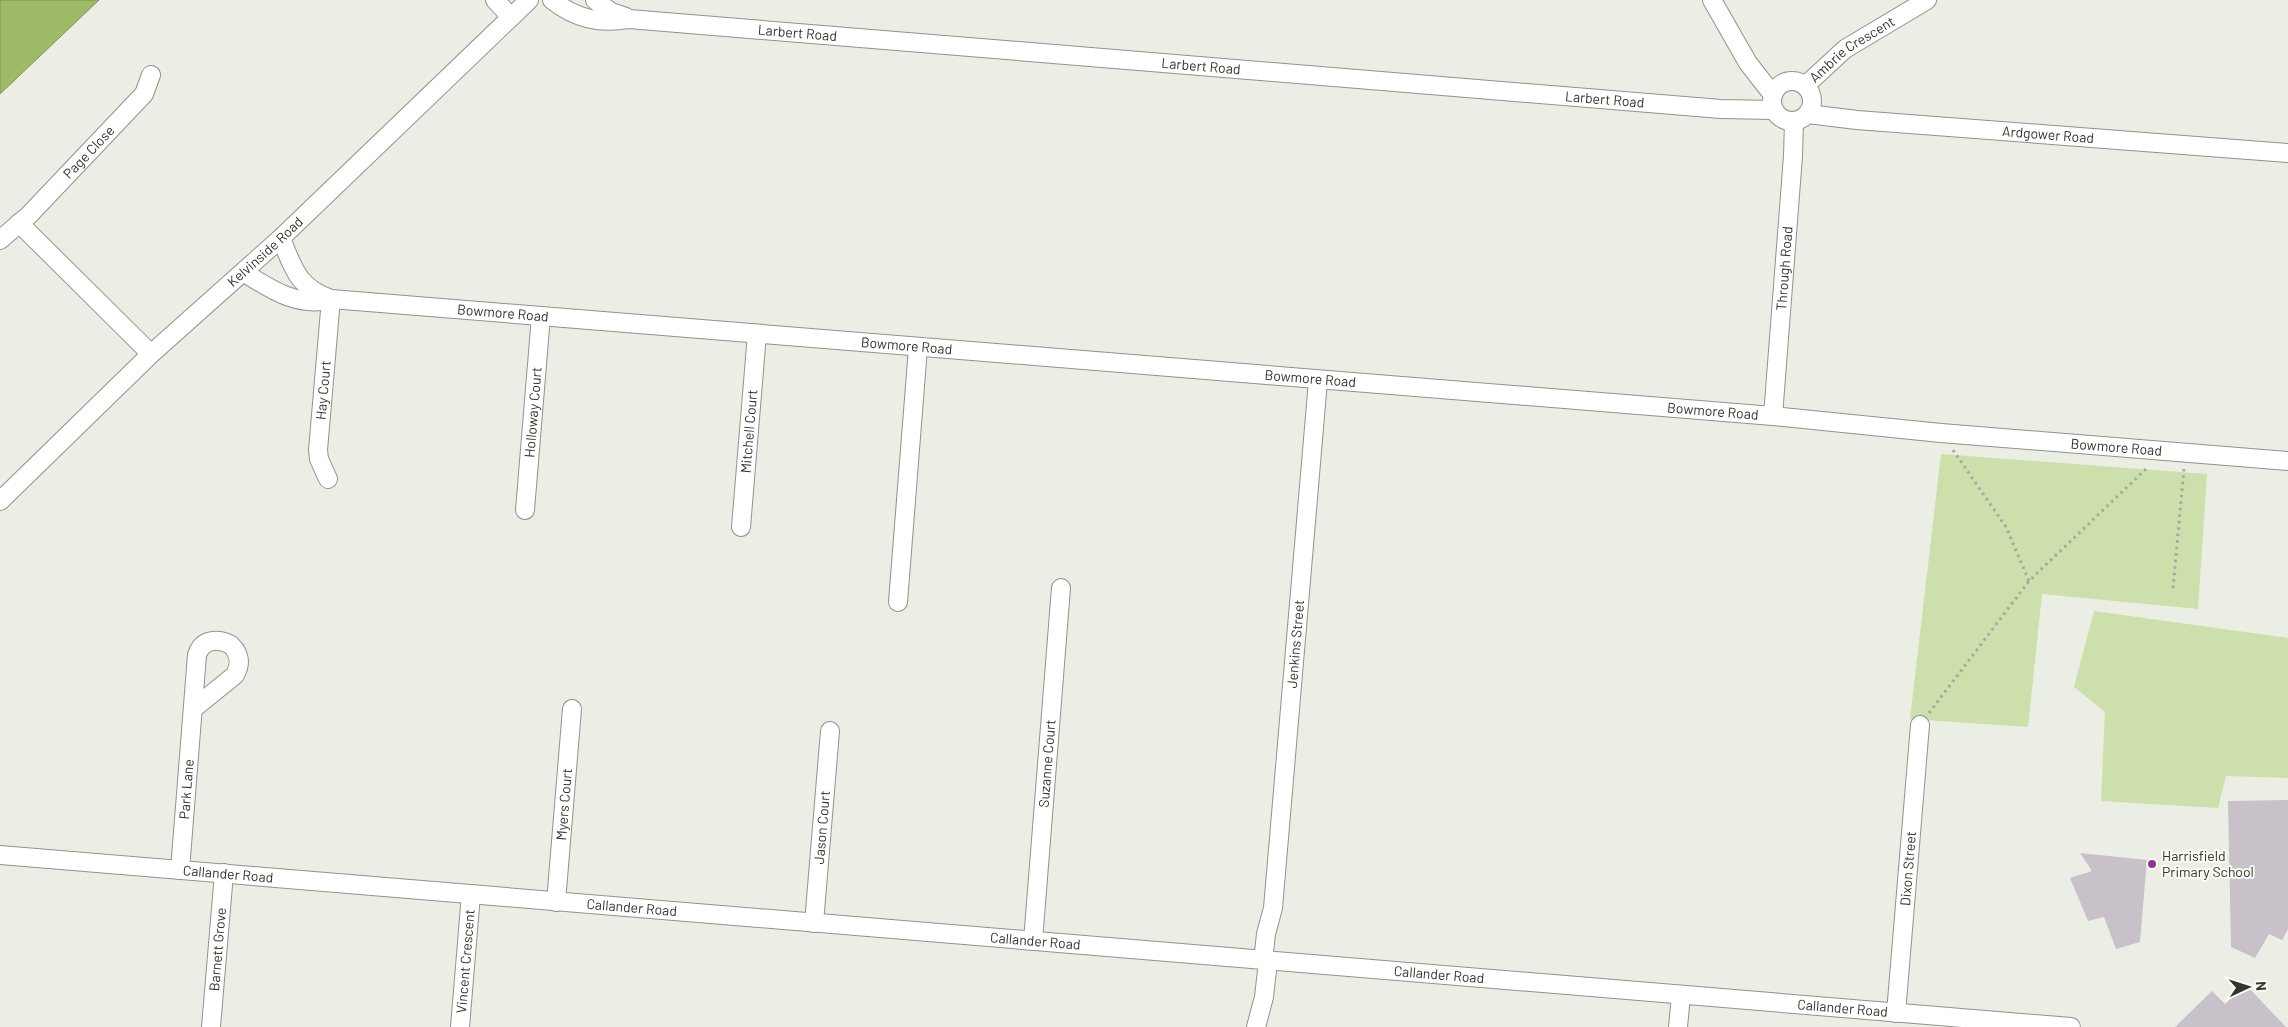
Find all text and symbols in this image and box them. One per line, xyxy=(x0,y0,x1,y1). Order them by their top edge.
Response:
street label: Ambrie Crescent xyxy=(1806,12,1897,86)
street label: Larbert Road xyxy=(757,21,838,44)
street label: Larbert Road xyxy=(1161,54,1241,77)
street label: Larbert Road xyxy=(1564,87,1645,111)
street label: Page Close xyxy=(59,122,118,182)
street label: Ardgower Road xyxy=(2001,122,2095,146)
street label: Kelvinside Road xyxy=(224,213,306,290)
street label: Through Road xyxy=(1772,226,1796,311)
street label: Bowmore Road xyxy=(457,300,549,325)
street label: Bowmore Road xyxy=(860,333,953,357)
street label: Hay Court xyxy=(312,360,334,421)
street label: Holloway Court xyxy=(520,366,545,458)
street label: Bowmore Road xyxy=(1264,366,1357,390)
street label: Mitchell Court xyxy=(736,389,760,474)
street label: Bowmore Road xyxy=(1667,398,1759,423)
street label: Bowmore Road xyxy=(2070,434,2163,459)
street label: Jenkins Street xyxy=(1283,599,1307,689)
street label: Suzanne Court xyxy=(1035,719,1059,808)
street label: Park Lane xyxy=(175,758,197,820)
street label: Myers Court xyxy=(552,768,575,841)
street label: Jason Court xyxy=(810,790,833,865)
street label: Dixon Street xyxy=(1896,830,1919,906)
place label: Harrisfield Primary School xyxy=(2162,847,2254,880)
marker: Harrisfield Primary School xyxy=(2146,858,2158,870)
street label: Callander Road xyxy=(182,861,274,886)
street label: Callander Road xyxy=(586,895,678,919)
street label: Barnett Grove xyxy=(205,907,229,992)
street label: Vincent Crescent xyxy=(452,908,478,1014)
street label: Callander Road xyxy=(990,928,1081,953)
street label: Callander Road xyxy=(1393,962,1485,986)
north arrow xyxy=(2223,962,2273,1012)
text: N xyxy=(2253,981,2270,991)
street label: Callander Road xyxy=(1797,995,1889,1020)

